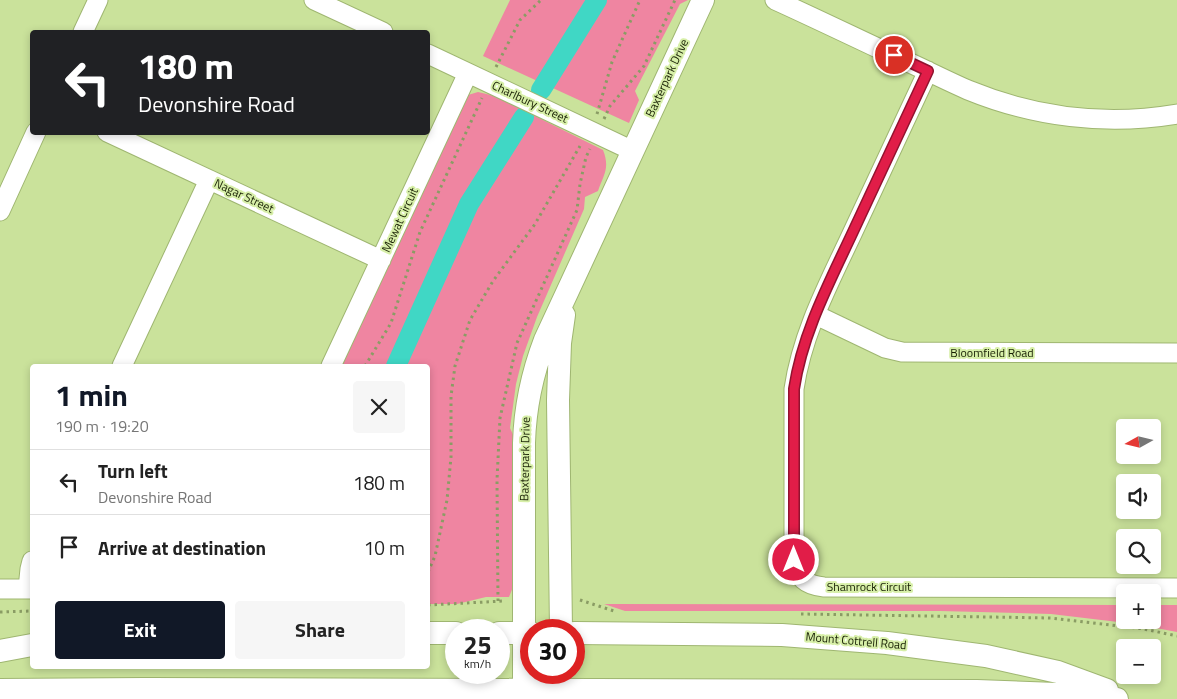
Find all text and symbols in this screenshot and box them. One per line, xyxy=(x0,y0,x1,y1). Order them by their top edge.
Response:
pin xyxy=(873,34,915,76)
street label: Baxterpark Drive xyxy=(640,36,693,120)
text: 180 m xyxy=(138,39,234,93)
icon: arrive xyxy=(880,41,908,69)
icon: left xyxy=(55,50,120,115)
street label: Charlbury Street xyxy=(489,76,572,128)
text: Devonshire Road xyxy=(138,87,295,121)
street label: Nagar Street xyxy=(211,173,278,218)
street label: Mewat Circuit xyxy=(376,184,423,255)
street label: Bloomfield Road xyxy=(950,343,1034,362)
text: 1 min xyxy=(55,372,128,418)
button: close xyxy=(353,381,405,433)
text: 190 m · 19:20 xyxy=(55,414,149,438)
street label: Baxterpark Drive xyxy=(514,417,535,501)
north arrow xyxy=(1116,419,1161,464)
map controls xyxy=(1116,419,1161,684)
text: Turn left xyxy=(98,456,168,485)
icon: left xyxy=(55,468,83,496)
text: 180 m xyxy=(353,468,405,497)
button: sound xyxy=(1116,474,1161,519)
text: Devonshire Road xyxy=(98,485,212,509)
button: search xyxy=(1116,529,1161,574)
icon: arrive xyxy=(55,533,83,561)
text: Arrive at destination xyxy=(98,533,266,562)
text: 10 m xyxy=(364,533,405,562)
position arrow xyxy=(767,533,819,585)
street label: Shamrock Circuit xyxy=(827,577,912,596)
button: + xyxy=(1116,584,1161,629)
button: Exit xyxy=(55,601,225,659)
button: Share xyxy=(235,601,405,659)
speed limit sign: 30 xyxy=(520,619,585,684)
text: 25 xyxy=(463,626,492,664)
street label: Mount Cottrell Road xyxy=(805,627,907,654)
button: − xyxy=(1116,639,1161,684)
text: km/h xyxy=(464,654,491,673)

